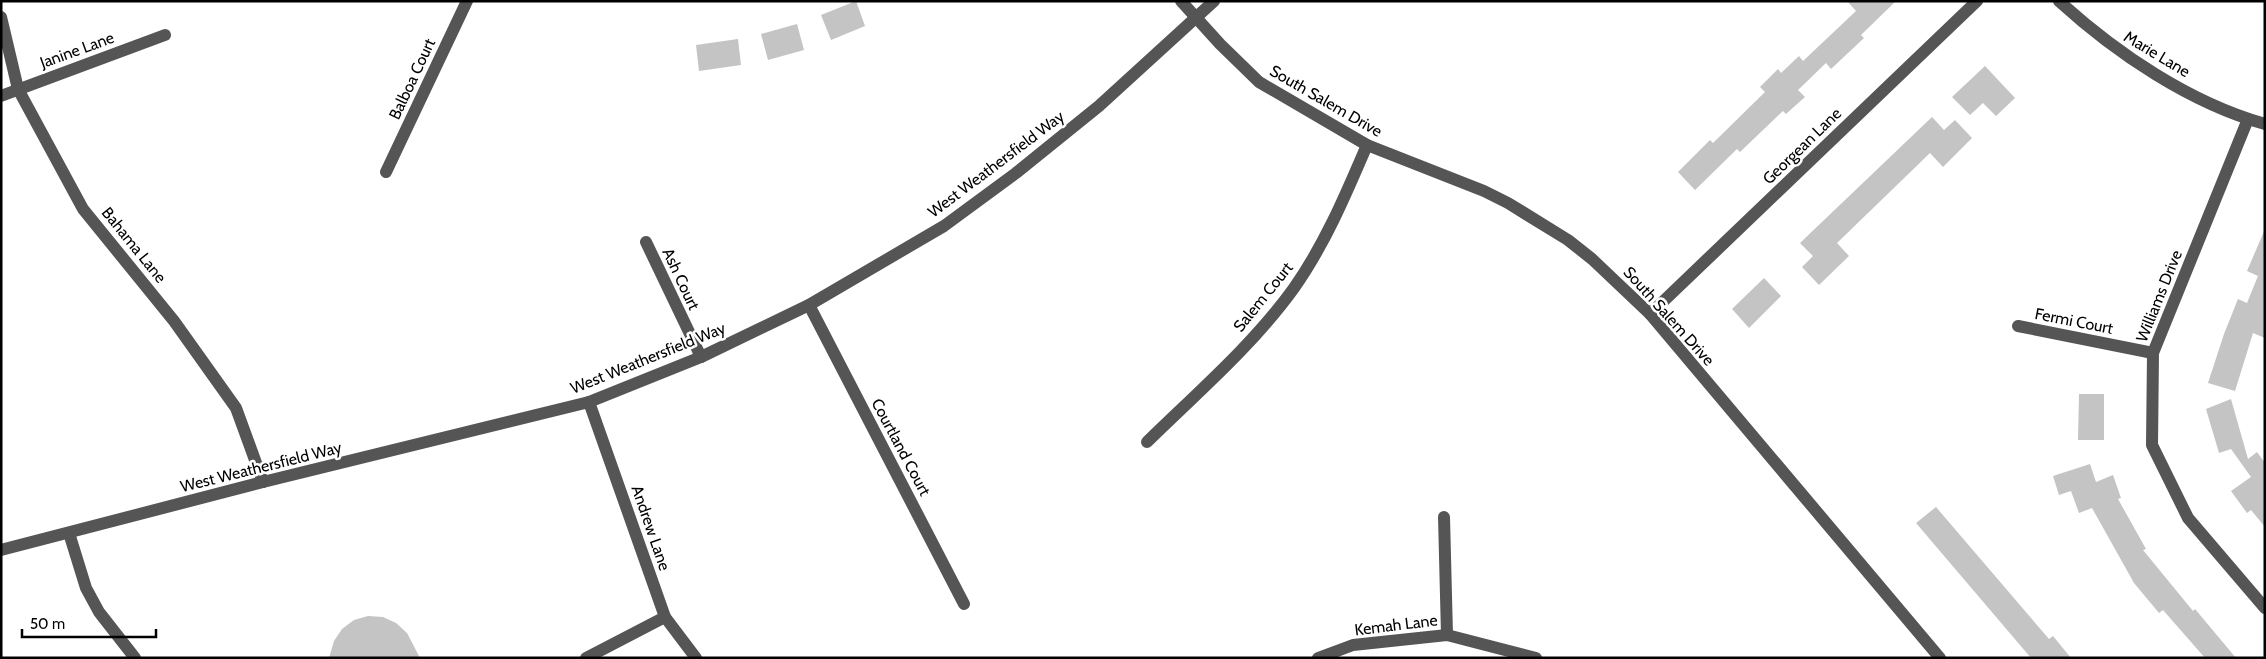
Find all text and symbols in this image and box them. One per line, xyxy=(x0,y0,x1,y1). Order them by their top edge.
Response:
street label: Marie Lane xyxy=(2121,27,2193,81)
street label: Janine Lane xyxy=(36,28,117,73)
street label: Balboa Court xyxy=(385,35,439,123)
street label: South Salem Drive xyxy=(1266,61,1386,141)
street label: Georgean Lane xyxy=(1759,104,1845,188)
street label: West Weathersfield Way xyxy=(924,107,1068,221)
street label: Bahama Lane xyxy=(98,203,170,287)
street label: Ash Court xyxy=(658,245,704,313)
street label: Williams Drive xyxy=(2132,247,2186,345)
street label: Salem Court xyxy=(1229,258,1297,336)
street label: South Salem Drive xyxy=(1620,263,1718,369)
street label: Fermi Court xyxy=(2033,304,2115,338)
street label: West Weathersfield Way xyxy=(568,318,728,398)
street label: Courtland Court xyxy=(867,395,935,499)
street label: West Weathersfield Way xyxy=(178,438,344,496)
street label: Andrew Lane xyxy=(628,483,674,573)
scale bar xyxy=(22,606,156,638)
street label: Kemah Lane xyxy=(1353,610,1439,640)
text: 50 m xyxy=(30,615,65,633)

